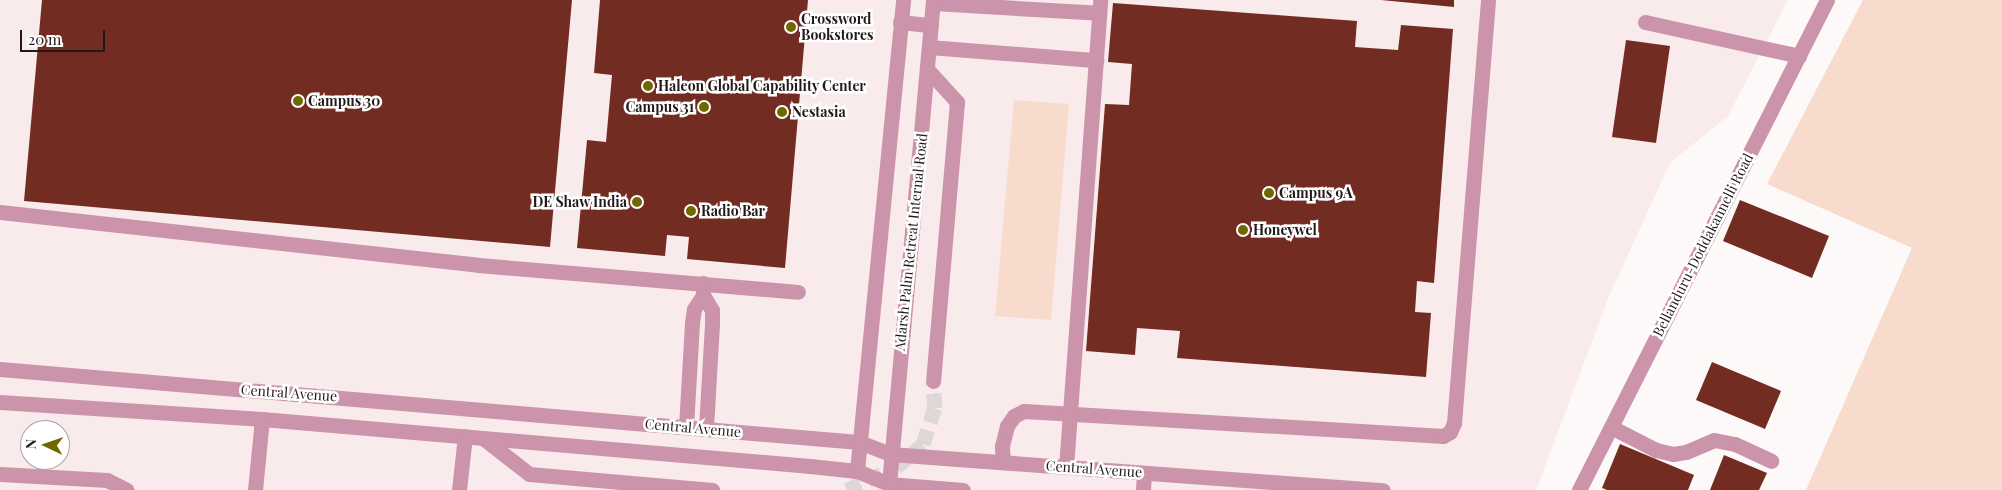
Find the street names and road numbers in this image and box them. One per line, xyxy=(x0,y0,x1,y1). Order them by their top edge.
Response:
street label: Adarsh Palm Retreat Internal Road xyxy=(891,132,931,352)
street label: Bellanduru-Doddakannelli Road xyxy=(1649,151,1757,339)
street label: Central Avenue xyxy=(240,381,338,405)
street label: Central Avenue xyxy=(644,415,742,441)
street label: Central Avenue xyxy=(1045,457,1143,481)

